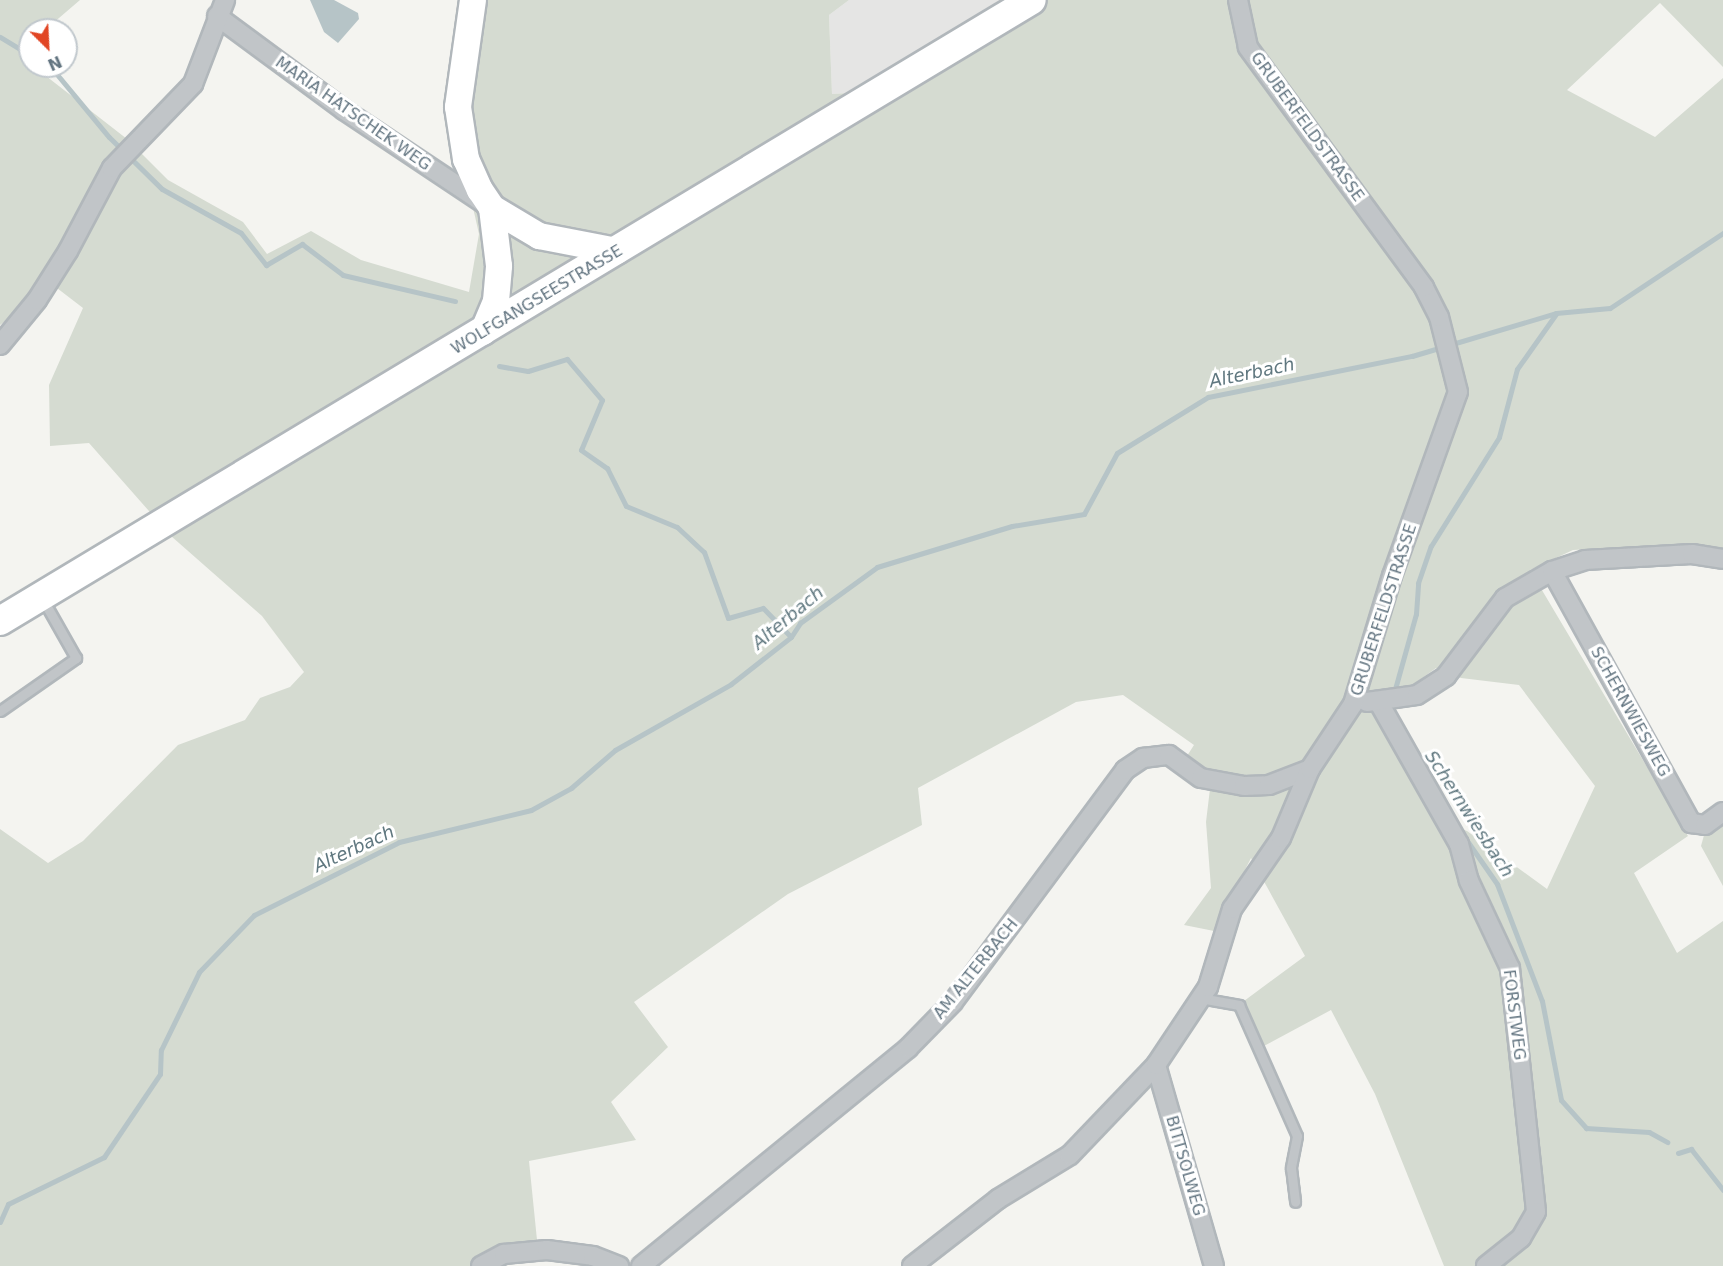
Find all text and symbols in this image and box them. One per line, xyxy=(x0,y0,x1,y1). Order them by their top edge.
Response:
north arrow xyxy=(18,18,78,78)
street label: GRUBERFELDSTRASSE xyxy=(1246,49,1368,205)
text: N xyxy=(45,52,65,74)
street label: MARIA HATSCHEK WEG xyxy=(272,53,434,175)
street label: WOLFGANGSEESTRASSE xyxy=(448,241,626,359)
water label: Alterbach xyxy=(1207,353,1297,393)
street label: GRUBERFELDSTRASSE xyxy=(1347,522,1421,698)
water label: Alterbach xyxy=(748,582,828,654)
street label: SCHERNWIESWEG xyxy=(1586,644,1674,780)
water label: Schernwiesbach xyxy=(1420,747,1518,881)
water label: Alterbach xyxy=(310,821,398,877)
street label: AM ALTERBACH xyxy=(930,915,1022,1023)
street label: FORSTWEG xyxy=(1499,969,1529,1061)
street label: BITTSOLWEG xyxy=(1162,1114,1208,1218)

